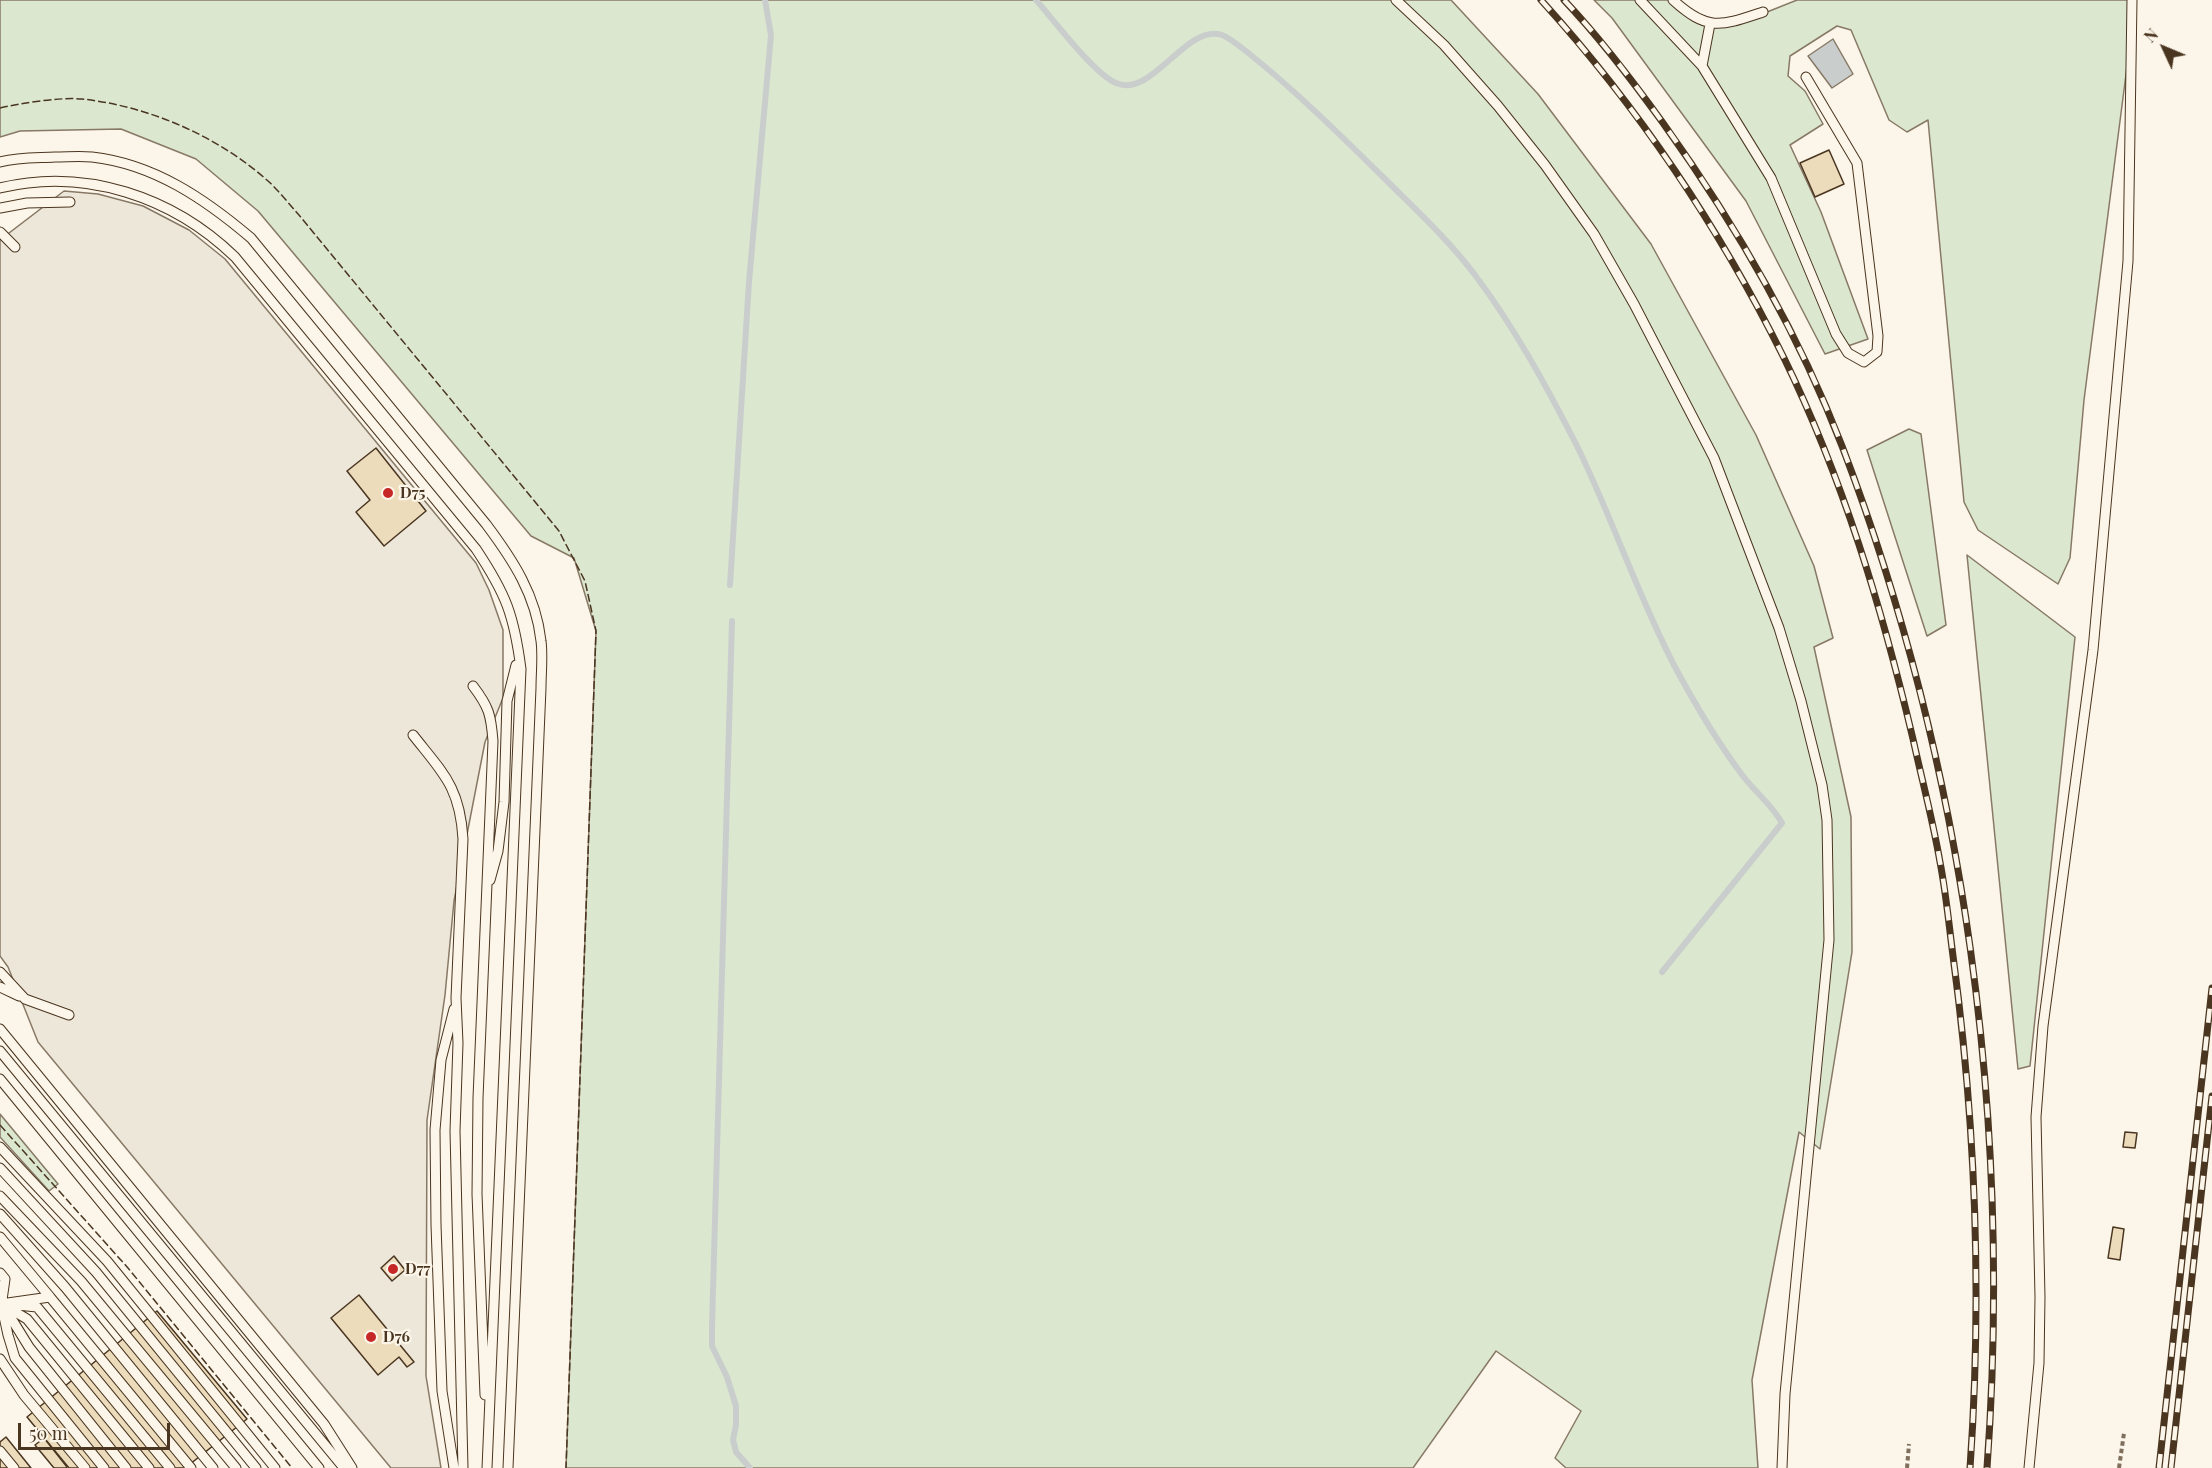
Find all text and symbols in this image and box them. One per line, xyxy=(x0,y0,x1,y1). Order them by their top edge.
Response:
north arrow xyxy=(2134,18,2194,78)
text: N xyxy=(2139,24,2162,47)
place label: D75 xyxy=(400,484,425,502)
marker: D75 xyxy=(381,486,395,500)
place label: D77 xyxy=(405,1260,430,1278)
marker: D77 xyxy=(386,1262,400,1276)
place label: D76 xyxy=(383,1328,410,1346)
marker: D76 xyxy=(364,1330,378,1344)
scale bar xyxy=(21,1411,172,1449)
text: 50 m xyxy=(29,1421,68,1445)

